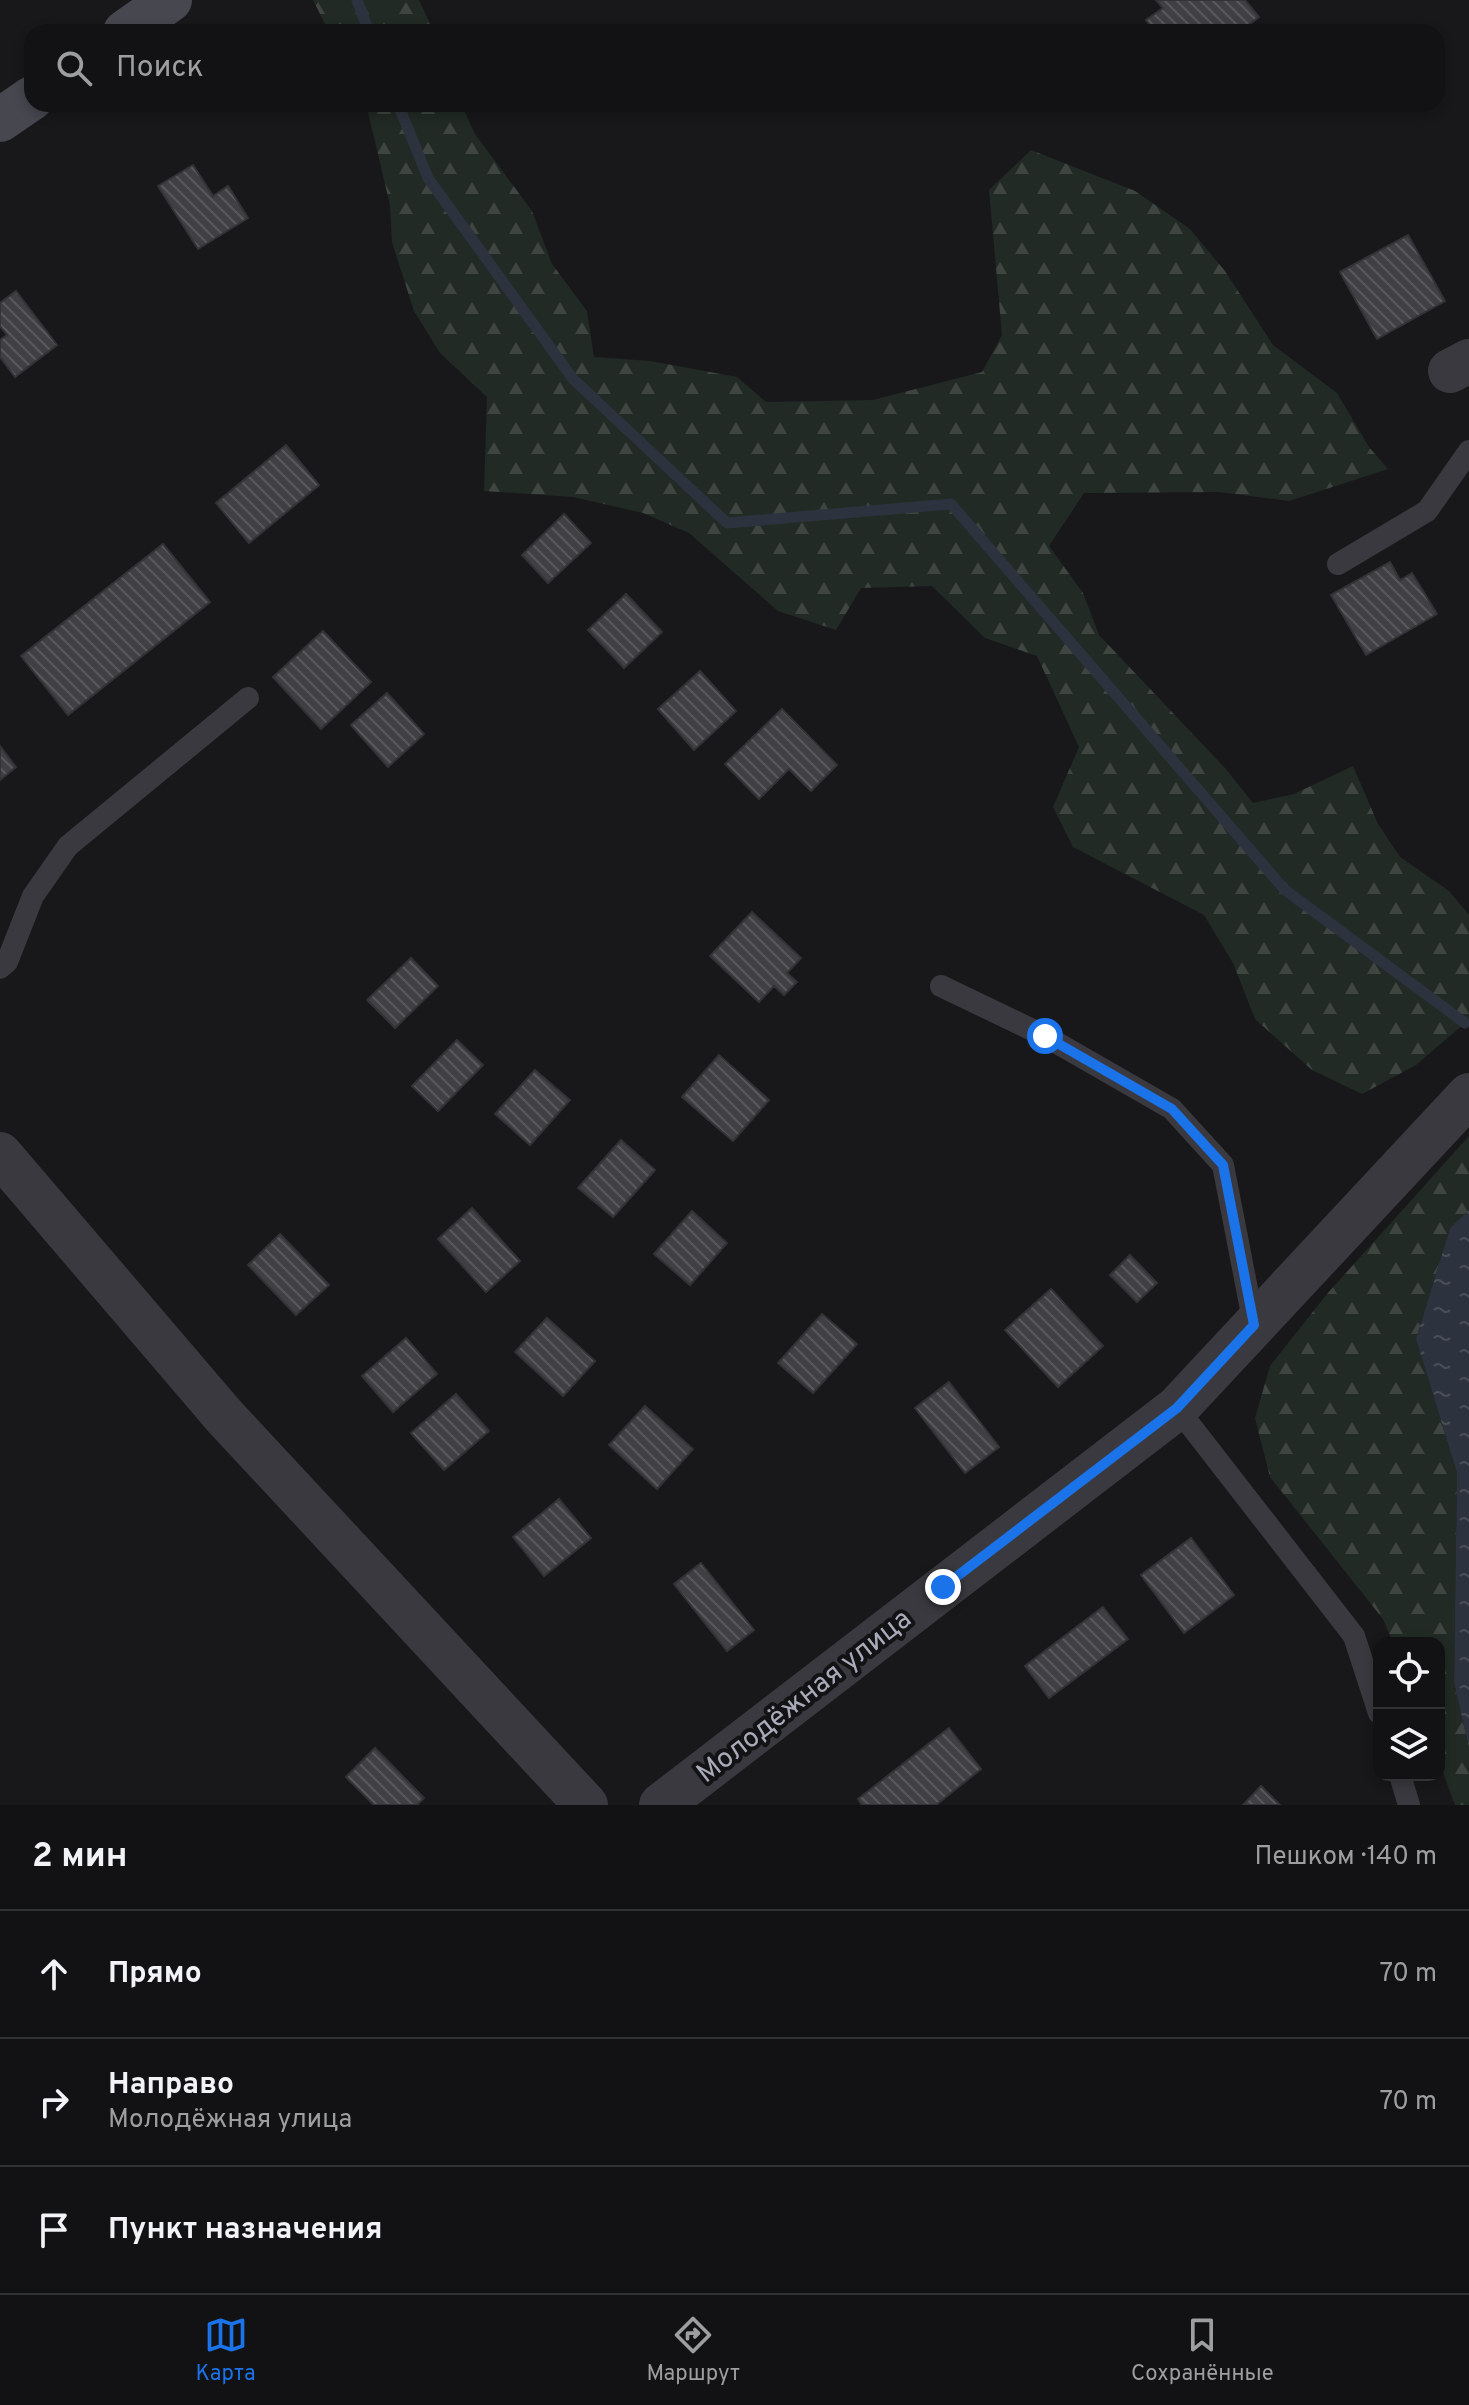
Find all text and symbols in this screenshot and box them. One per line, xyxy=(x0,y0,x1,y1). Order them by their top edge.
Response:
search box xyxy=(24,24,1445,112)
icon: search xyxy=(52,46,96,90)
text: Поиск xyxy=(116,50,204,87)
route start xyxy=(1027,1018,1063,1054)
route end xyxy=(925,1569,961,1605)
street label: Молодёжная улица xyxy=(690,1602,920,1793)
map controls xyxy=(1373,1637,1445,1781)
button: locate xyxy=(1373,1637,1445,1709)
button: layers xyxy=(1373,1709,1445,1781)
text: 2 мин xyxy=(32,1836,128,1879)
text: Пешком · 140 m xyxy=(1254,1841,1437,1874)
icon: ahead xyxy=(32,1952,76,1996)
text: Прямо xyxy=(108,1956,202,1993)
text: 70 m xyxy=(1379,1958,1437,1991)
text: Направо xyxy=(108,2067,234,2104)
icon: right xyxy=(32,2080,76,2124)
text: 70 m xyxy=(1379,2086,1437,2119)
text: Молодёжная улица xyxy=(108,2104,352,2137)
icon: arrive xyxy=(32,2208,76,2252)
text: Пункт назначения xyxy=(108,2212,382,2249)
tab: Карта xyxy=(195,2313,256,2388)
tab: Маршрут xyxy=(646,2313,740,2388)
tab: Сохранённые xyxy=(1131,2313,1274,2388)

